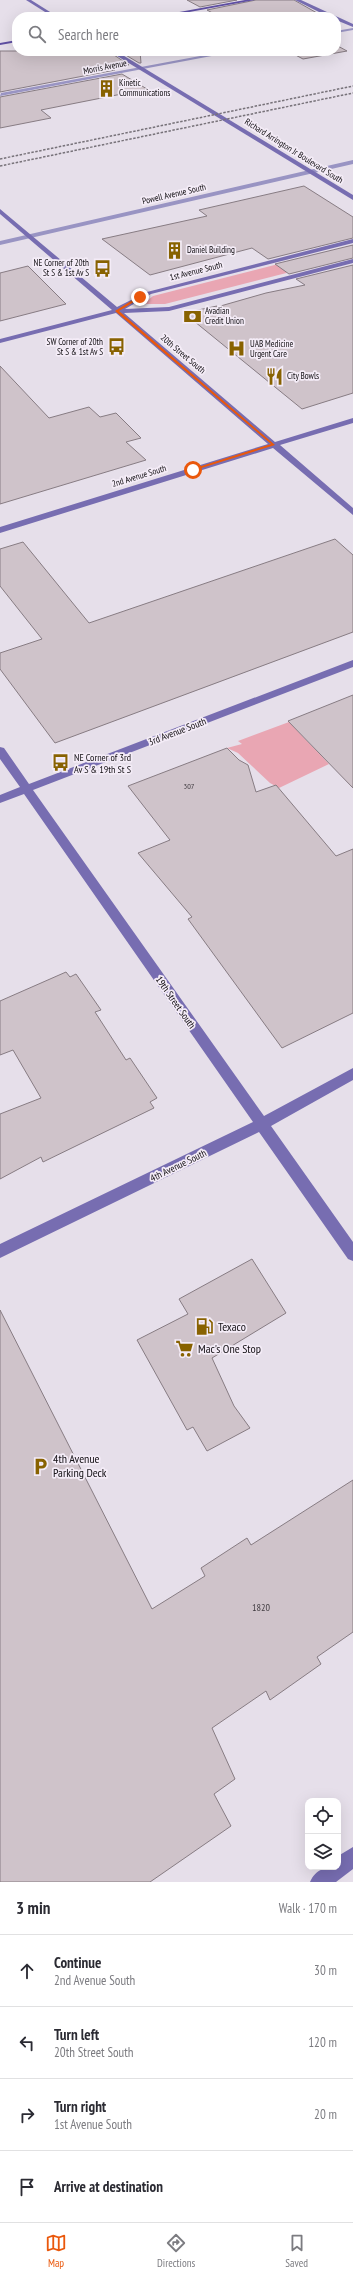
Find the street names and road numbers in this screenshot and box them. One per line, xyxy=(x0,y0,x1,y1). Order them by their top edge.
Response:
street label: Morris Avenue xyxy=(82,57,128,76)
street label: Richard Arrington Jr Boulevard South xyxy=(243,116,345,185)
street label: Powell Avenue South xyxy=(141,181,207,206)
street label: 1st Avenue South xyxy=(168,259,223,282)
street label: 20th Street South xyxy=(159,332,208,376)
street label: 2nd Avenue South xyxy=(110,462,167,489)
street label: 3rd Avenue South xyxy=(146,714,208,748)
street label: 19th Street South xyxy=(153,973,198,1031)
street label: 4th Avenue South xyxy=(148,1146,208,1185)

